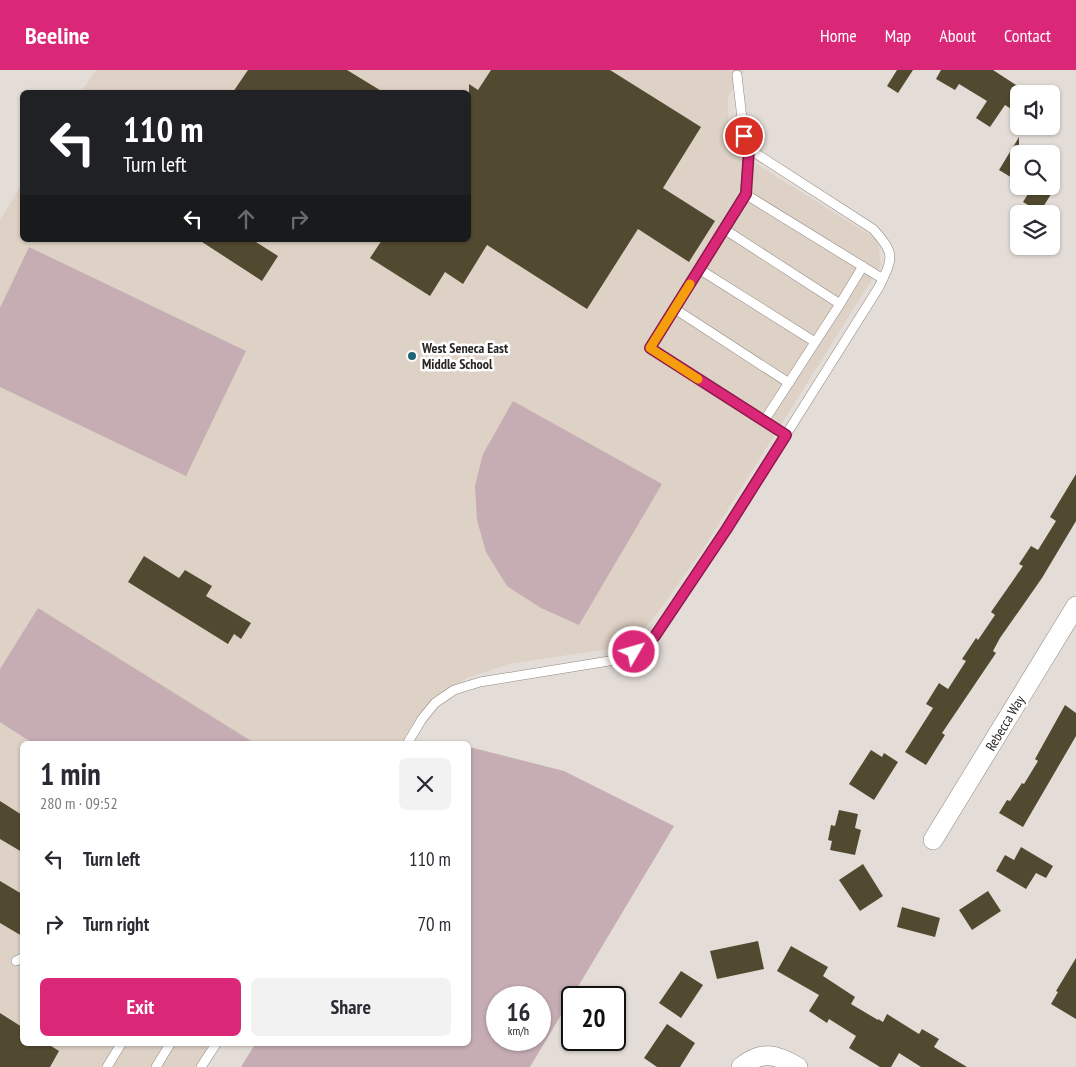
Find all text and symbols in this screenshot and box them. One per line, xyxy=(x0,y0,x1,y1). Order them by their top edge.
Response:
text: Beeline xyxy=(25,20,90,51)
text: Home xyxy=(820,24,857,47)
text: Map xyxy=(885,24,911,47)
text: About xyxy=(939,24,976,47)
text: Contact xyxy=(1004,24,1051,47)
map controls xyxy=(1010,85,1060,255)
button: sound xyxy=(1010,85,1060,135)
text: 110 m xyxy=(123,106,204,152)
icon: left xyxy=(40,110,105,175)
pin xyxy=(723,115,765,157)
icon: arrive xyxy=(730,122,758,150)
button: search xyxy=(1010,145,1060,195)
text: Turn left xyxy=(123,150,187,178)
icon: left xyxy=(179,205,207,233)
icon: ahead xyxy=(232,205,260,233)
icon: right xyxy=(285,205,313,233)
button: layers xyxy=(1010,205,1060,255)
place label: West Seneca East Middle School xyxy=(421,339,508,373)
marker: West Seneca East Middle School xyxy=(406,350,418,362)
position arrow xyxy=(607,625,659,677)
street label: Rebecca Way xyxy=(981,691,1029,754)
text: 1 min xyxy=(40,754,101,793)
button: close xyxy=(399,758,451,810)
text: 280 m · 09:52 xyxy=(40,793,118,813)
icon: left xyxy=(40,845,68,873)
text: Turn left xyxy=(83,847,140,871)
text: 110 m xyxy=(409,847,451,871)
icon: right xyxy=(40,910,68,938)
text: Turn right xyxy=(83,912,149,936)
text: 70 m xyxy=(418,912,451,936)
button: Exit xyxy=(40,978,241,1036)
button: Share xyxy=(251,978,451,1036)
speed limit sign: 20 xyxy=(561,986,626,1051)
text: 16 xyxy=(507,996,530,1028)
text: km/h xyxy=(508,1023,529,1038)

